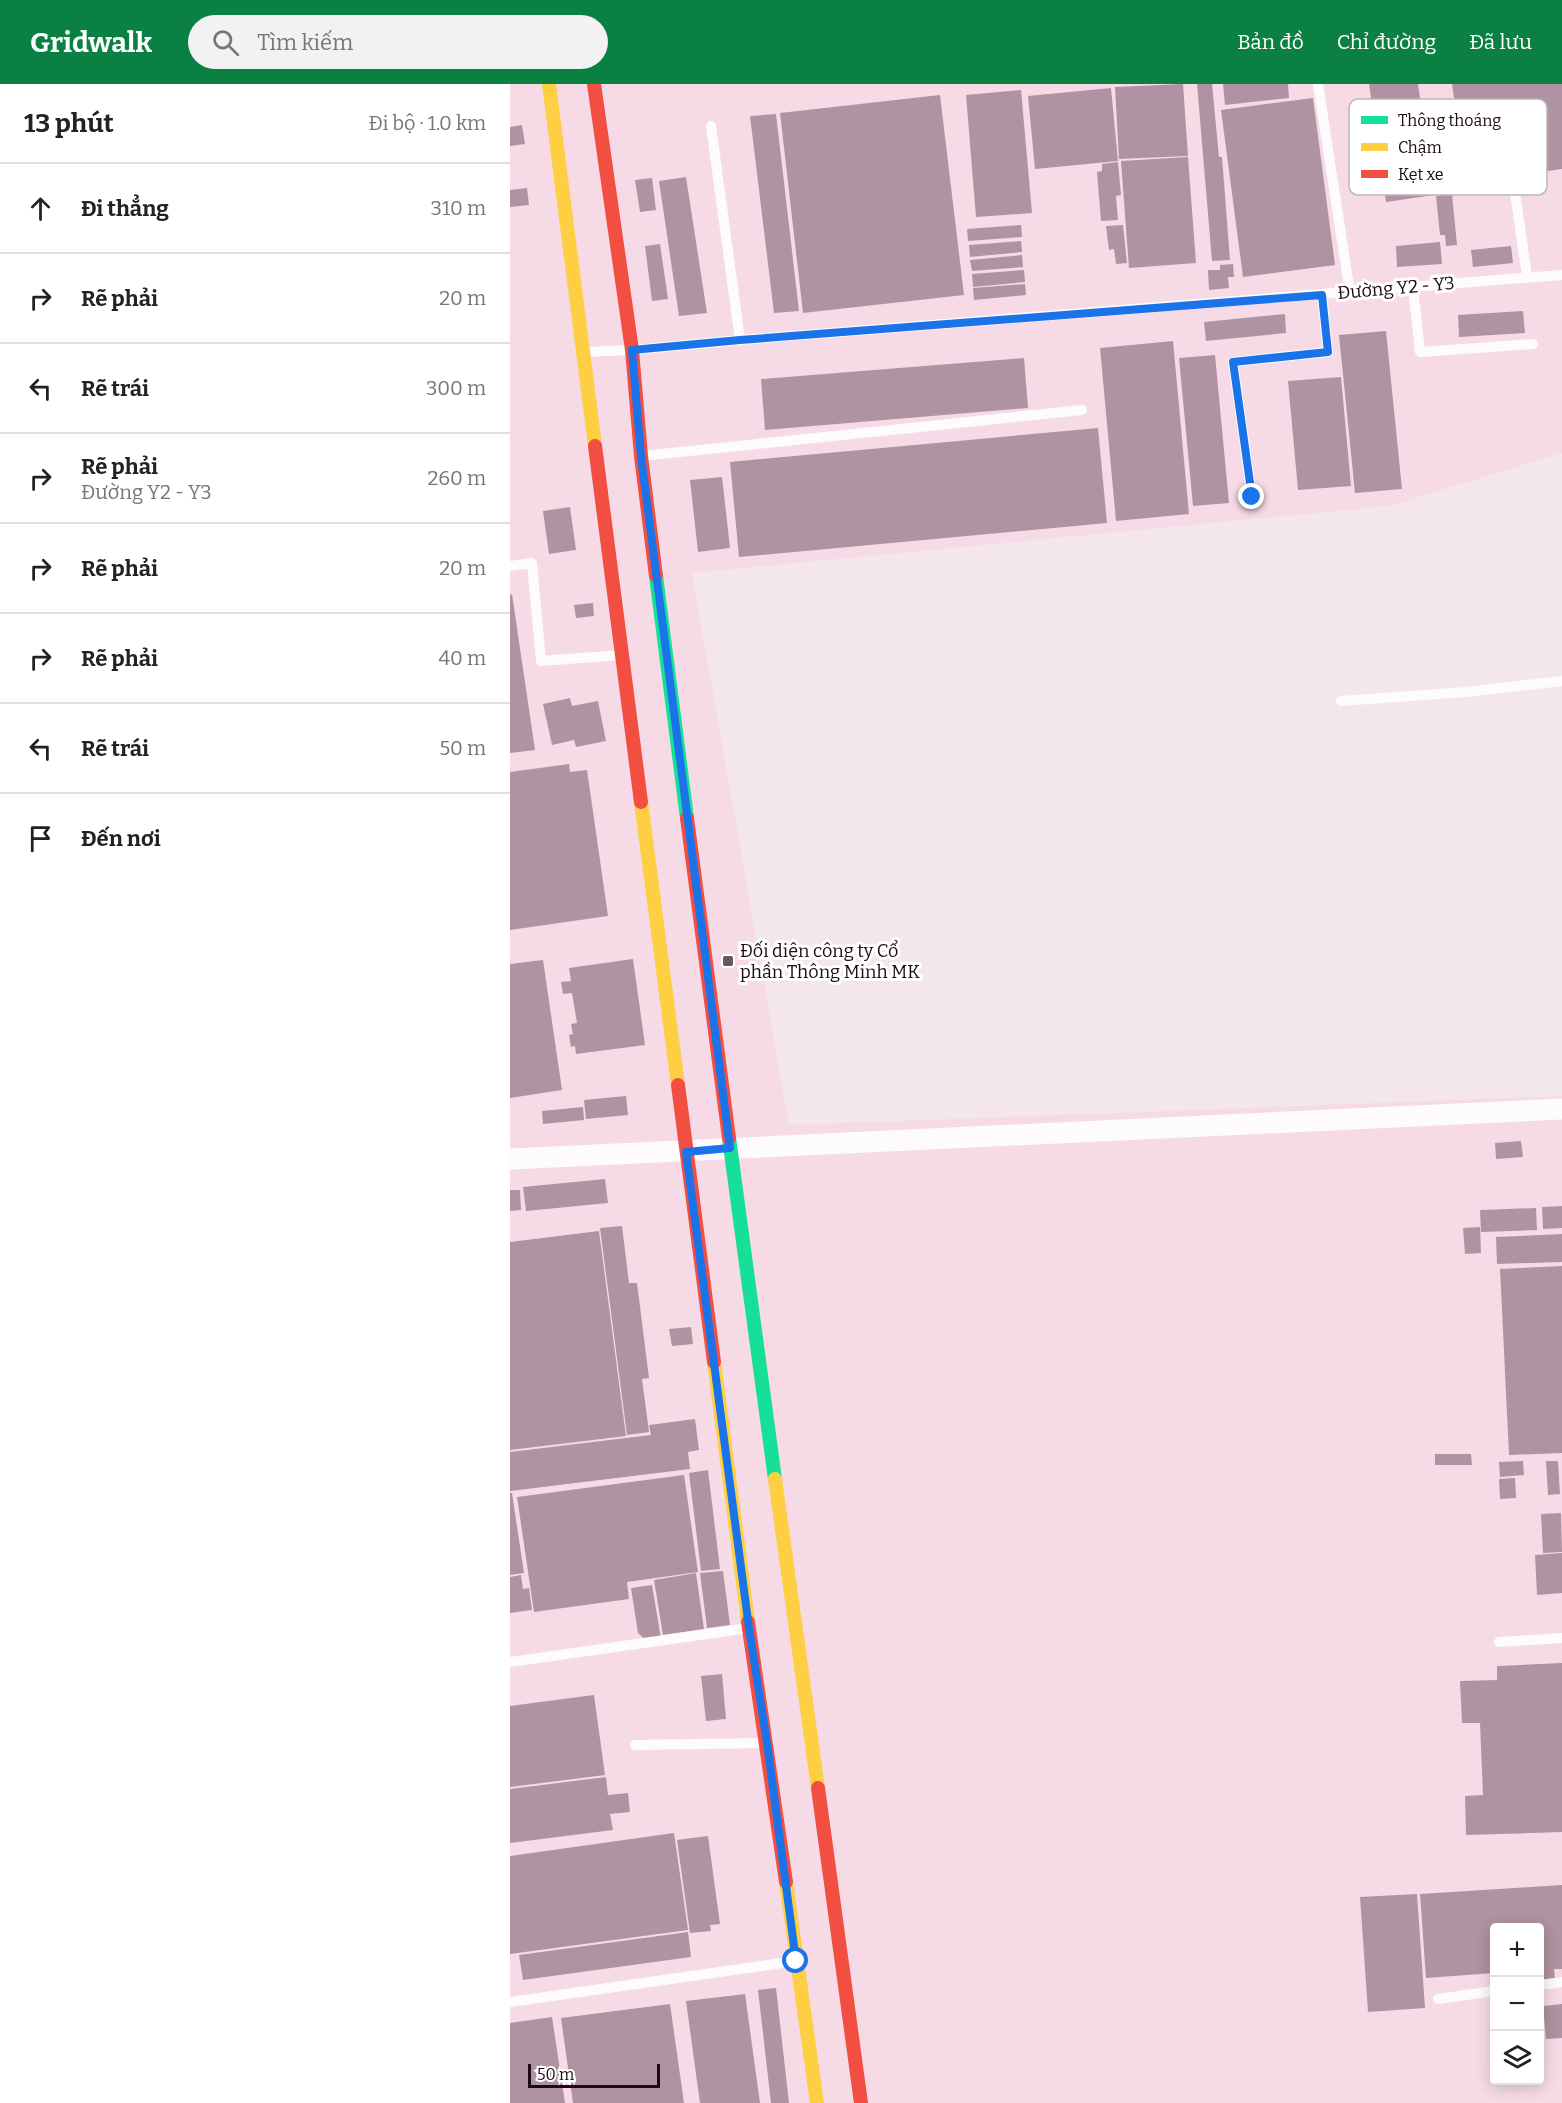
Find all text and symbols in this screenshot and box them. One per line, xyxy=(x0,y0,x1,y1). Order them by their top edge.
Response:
search box xyxy=(188,15,608,69)
text: Gridwalk xyxy=(30,26,152,59)
icon: search xyxy=(209,26,242,59)
text: Tìm kiếm xyxy=(257,29,353,56)
text: Bản đồ xyxy=(1237,29,1304,55)
text: Chỉ đường xyxy=(1337,29,1436,55)
text: Đã lưu xyxy=(1469,29,1532,55)
legend xyxy=(1349,99,1547,195)
text: 13 phút xyxy=(24,108,114,139)
text: Đi bộ · 1.0 km xyxy=(369,111,486,135)
text: Thông thoáng xyxy=(1398,111,1501,130)
text: Chậm xyxy=(1398,138,1442,157)
text: Kẹt xe xyxy=(1398,165,1443,184)
icon: ahead xyxy=(24,192,57,225)
text: Đi thẳng xyxy=(81,195,169,222)
text: 310 m xyxy=(431,196,486,220)
street label: Đường Y2 - Y3 xyxy=(1336,272,1456,304)
icon: right xyxy=(24,282,57,315)
text: Rẽ phải xyxy=(81,285,158,312)
text: 20 m xyxy=(439,286,486,310)
icon: left xyxy=(24,372,57,405)
text: Rẽ trái xyxy=(81,375,149,402)
text: 300 m xyxy=(426,376,486,400)
text: Rẽ phải xyxy=(81,453,158,480)
icon: right xyxy=(24,462,57,495)
text: 260 m xyxy=(427,466,486,490)
text: Đường Y2 - Y3 xyxy=(81,480,212,504)
route end xyxy=(1238,483,1264,509)
icon: right xyxy=(24,552,57,585)
text: Rẽ phải xyxy=(81,555,158,582)
text: 20 m xyxy=(439,556,486,580)
icon: right xyxy=(24,642,57,675)
text: Rẽ phải xyxy=(81,645,158,672)
text: 40 m xyxy=(438,646,486,670)
icon: left xyxy=(24,732,57,765)
text: Rẽ trái xyxy=(81,735,149,762)
text: 50 m xyxy=(439,736,486,760)
icon: arrive xyxy=(24,822,57,855)
text: Đến nơi xyxy=(81,825,161,852)
place label: Đối diện công ty Cổ phần Thông Minh MK xyxy=(740,940,920,983)
marker: Đối diện công ty Cổ phần Thông Minh MK xyxy=(721,954,735,968)
map controls xyxy=(1490,1923,1544,2085)
button: + xyxy=(1490,1923,1544,1977)
route start xyxy=(782,1947,808,1973)
button: − xyxy=(1490,1977,1544,2031)
button: layers xyxy=(1490,2031,1544,2085)
scale bar xyxy=(528,2061,660,2088)
text: 50 m xyxy=(537,2065,574,2084)

